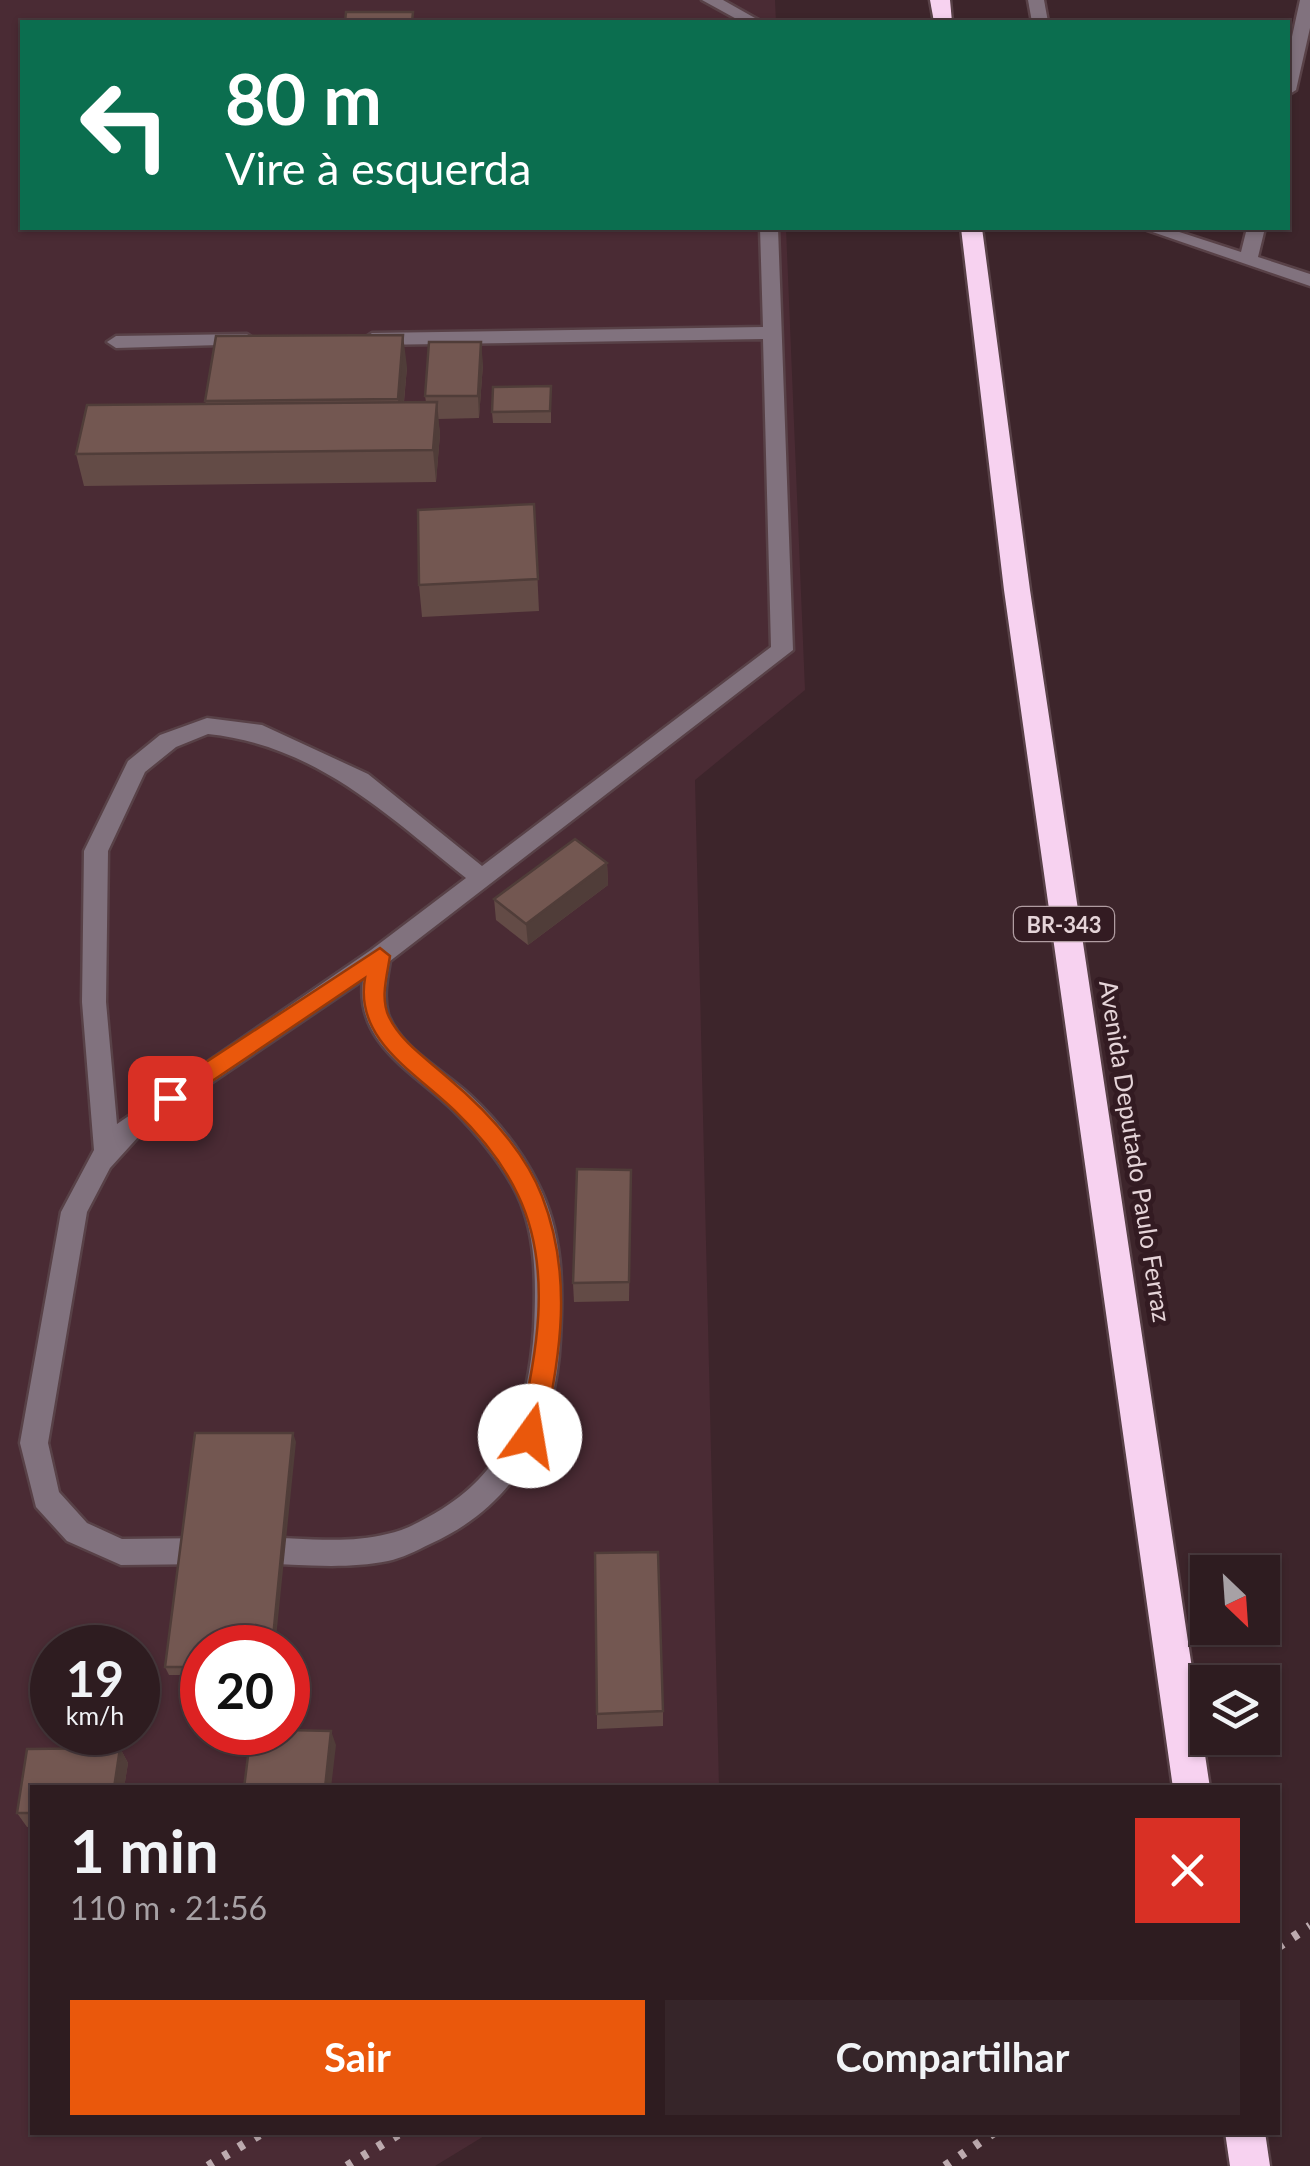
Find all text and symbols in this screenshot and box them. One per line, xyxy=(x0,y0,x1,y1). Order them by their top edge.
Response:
text: 80 m xyxy=(225,56,382,140)
icon: left xyxy=(60,60,190,190)
text: Vire à esquerda xyxy=(225,141,531,195)
road number: BR-343 xyxy=(1014,907,1114,941)
street label: Avenida Deputado Paulo Ferraz xyxy=(1094,978,1178,1324)
pin xyxy=(128,1056,213,1141)
icon: arrive xyxy=(143,1071,198,1126)
position arrow xyxy=(478,1384,582,1488)
north arrow xyxy=(1190,1555,1280,1645)
map controls xyxy=(1190,1555,1280,1755)
speed limit sign: 20 xyxy=(180,1625,310,1755)
text: 19 xyxy=(66,1648,124,1708)
button: layers xyxy=(1190,1665,1280,1755)
text: km/h xyxy=(66,1700,124,1730)
text: 1 min xyxy=(70,1814,219,1886)
button: close xyxy=(1135,1818,1240,1923)
text: 110 m · 21:56 xyxy=(70,1888,267,1927)
button: Sair xyxy=(70,2000,645,2115)
button: Compartilhar xyxy=(665,2000,1240,2115)

